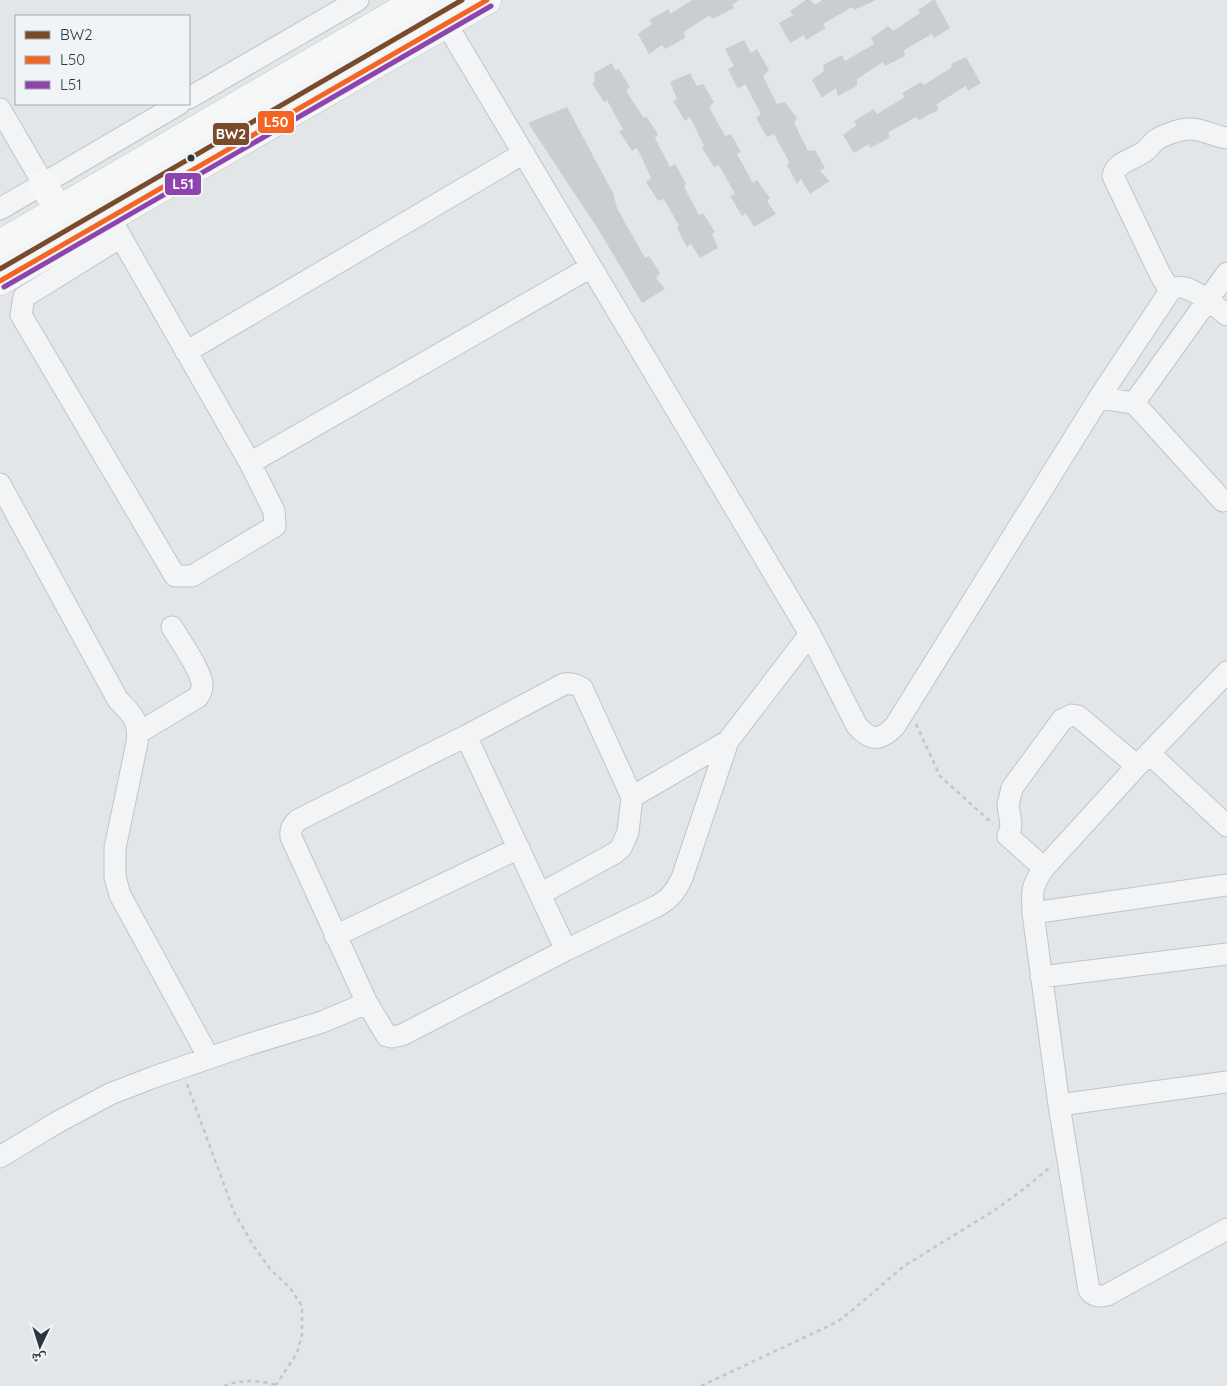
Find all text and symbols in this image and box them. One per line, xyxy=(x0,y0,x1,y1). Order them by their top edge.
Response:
legend xyxy=(15,15,190,105)
text: BW2 xyxy=(60,25,92,44)
text: L50 xyxy=(60,50,85,69)
text: L51 xyxy=(60,75,82,94)
line badge: L50 xyxy=(257,110,295,134)
text: L50 xyxy=(264,113,289,131)
line badge: BW2 xyxy=(212,122,250,146)
text: BW2 xyxy=(216,125,246,143)
unlabelled marker xyxy=(186,153,196,163)
line badge: L51 xyxy=(164,172,202,196)
text: L51 xyxy=(172,175,194,193)
north arrow xyxy=(15,1321,65,1371)
text: ش xyxy=(31,1349,47,1368)

